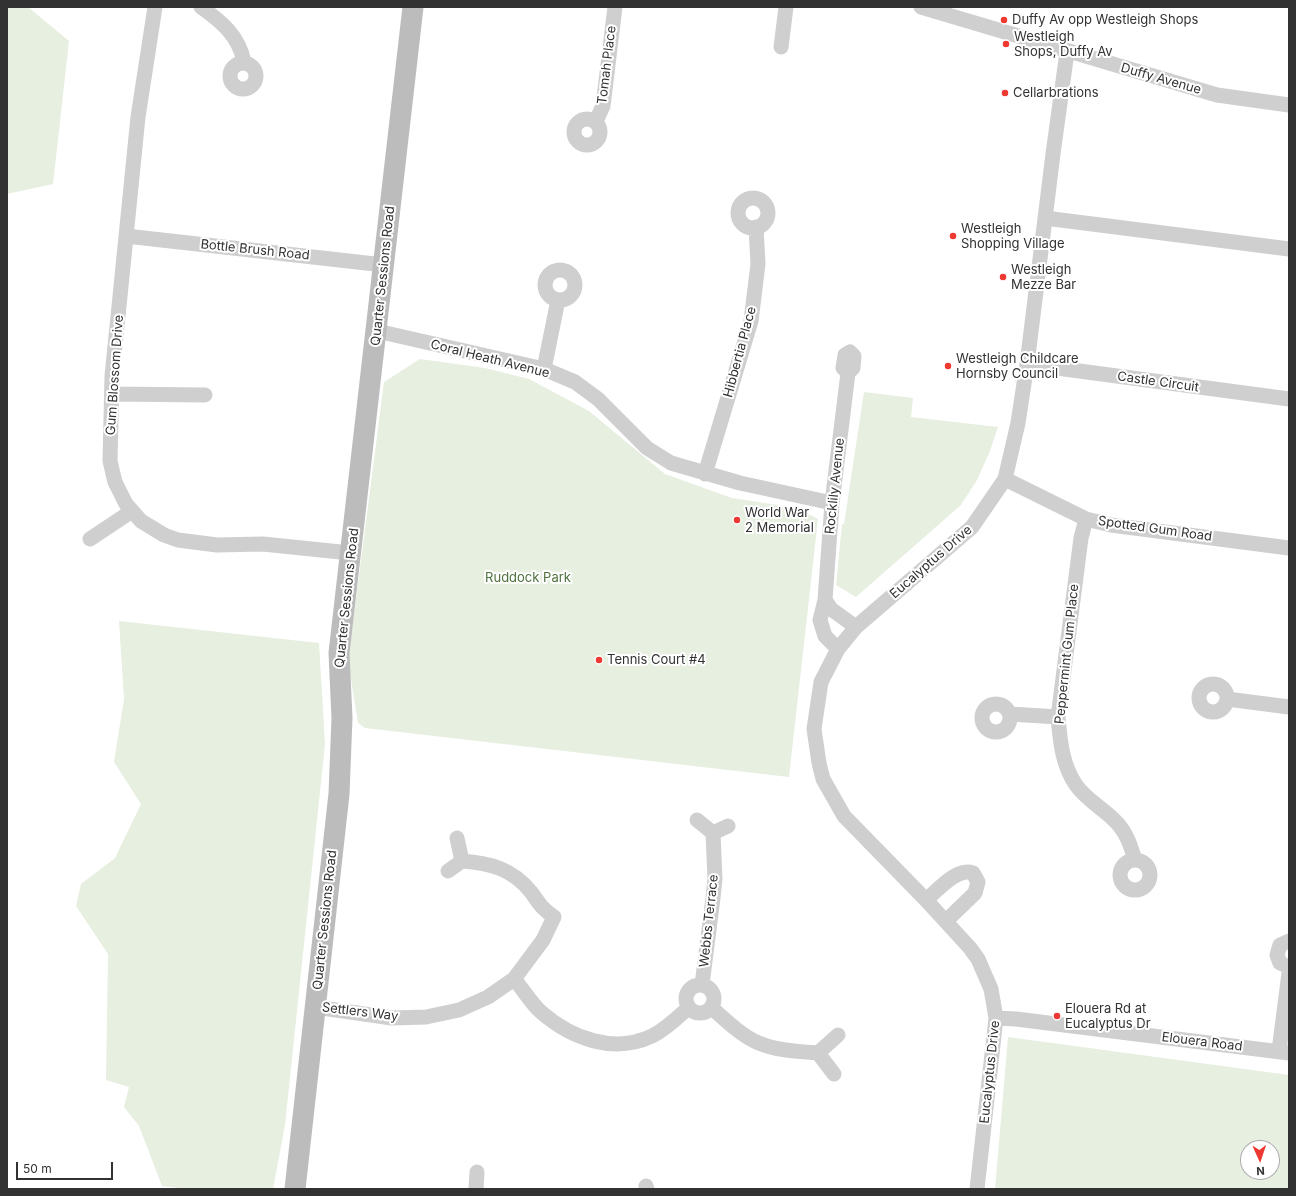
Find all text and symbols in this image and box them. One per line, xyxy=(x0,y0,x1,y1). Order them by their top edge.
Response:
place label: Duffy Av opp Westleigh Shops xyxy=(1012,12,1198,28)
marker: Duffy Av opp Westleigh Shops xyxy=(999,15,1009,25)
street label: Tomah Place xyxy=(594,25,620,105)
place label: Westleigh Shops, Duffy Av xyxy=(1014,29,1113,60)
marker: Westleigh Shops, Duffy Av xyxy=(1001,39,1011,49)
street label: Duffy Avenue xyxy=(1119,60,1203,98)
place label: Cellarbrations xyxy=(1013,85,1099,101)
marker: Cellarbrations xyxy=(1000,88,1010,98)
street label: Quarter Sessions Road xyxy=(368,205,398,347)
place label: Westleigh Shopping Village xyxy=(961,221,1064,252)
marker: Westleigh Shopping Village xyxy=(948,231,958,241)
street label: Bottle Brush Road xyxy=(200,237,310,263)
place label: Westleigh Mezze Bar xyxy=(1011,262,1076,293)
marker: Westleigh Mezze Bar xyxy=(998,272,1008,282)
street label: Hibbertia Place xyxy=(720,305,760,399)
street label: Gum Blossom Drive xyxy=(103,314,127,436)
street label: Coral Heath Avenue xyxy=(429,337,551,381)
place label: Westleigh Childcare Hornsby Council xyxy=(956,351,1079,382)
marker: Westleigh Childcare Hornsby Council xyxy=(943,361,953,371)
street label: Castle Circuit xyxy=(1116,369,1200,395)
street label: Rocklily Avenue xyxy=(822,437,848,535)
place label: World War 2 Memorial xyxy=(745,505,814,536)
street label: Spotted Gum Road xyxy=(1097,513,1213,545)
marker: World War 2 Memorial xyxy=(732,515,742,525)
street label: Eucalyptus Drive xyxy=(887,522,975,602)
street label: Quarter Sessions Road xyxy=(332,527,362,669)
park label: Ruddock Park xyxy=(485,570,571,586)
street label: Peppermint Gum Place xyxy=(1052,583,1082,725)
place label: Tennis Court #4 xyxy=(607,652,706,668)
marker: Tennis Court #4 xyxy=(594,655,604,665)
street label: Quarter Sessions Road xyxy=(310,849,340,991)
street label: Webbs Terrace xyxy=(696,874,722,968)
street label: Settlers Way xyxy=(321,1000,399,1024)
place label: Elouera Rd at Eucalyptus Dr xyxy=(1065,1001,1151,1032)
marker: Elouera Rd at Eucalyptus Dr xyxy=(1052,1011,1062,1021)
street label: Eucalyptus Drive xyxy=(977,1020,1003,1124)
street label: Elouera Road xyxy=(1161,1029,1243,1055)
north arrow xyxy=(1240,1140,1280,1180)
scale bar xyxy=(18,1154,115,1180)
text: 50 m xyxy=(23,1161,52,1176)
text: N xyxy=(1256,1164,1265,1178)

